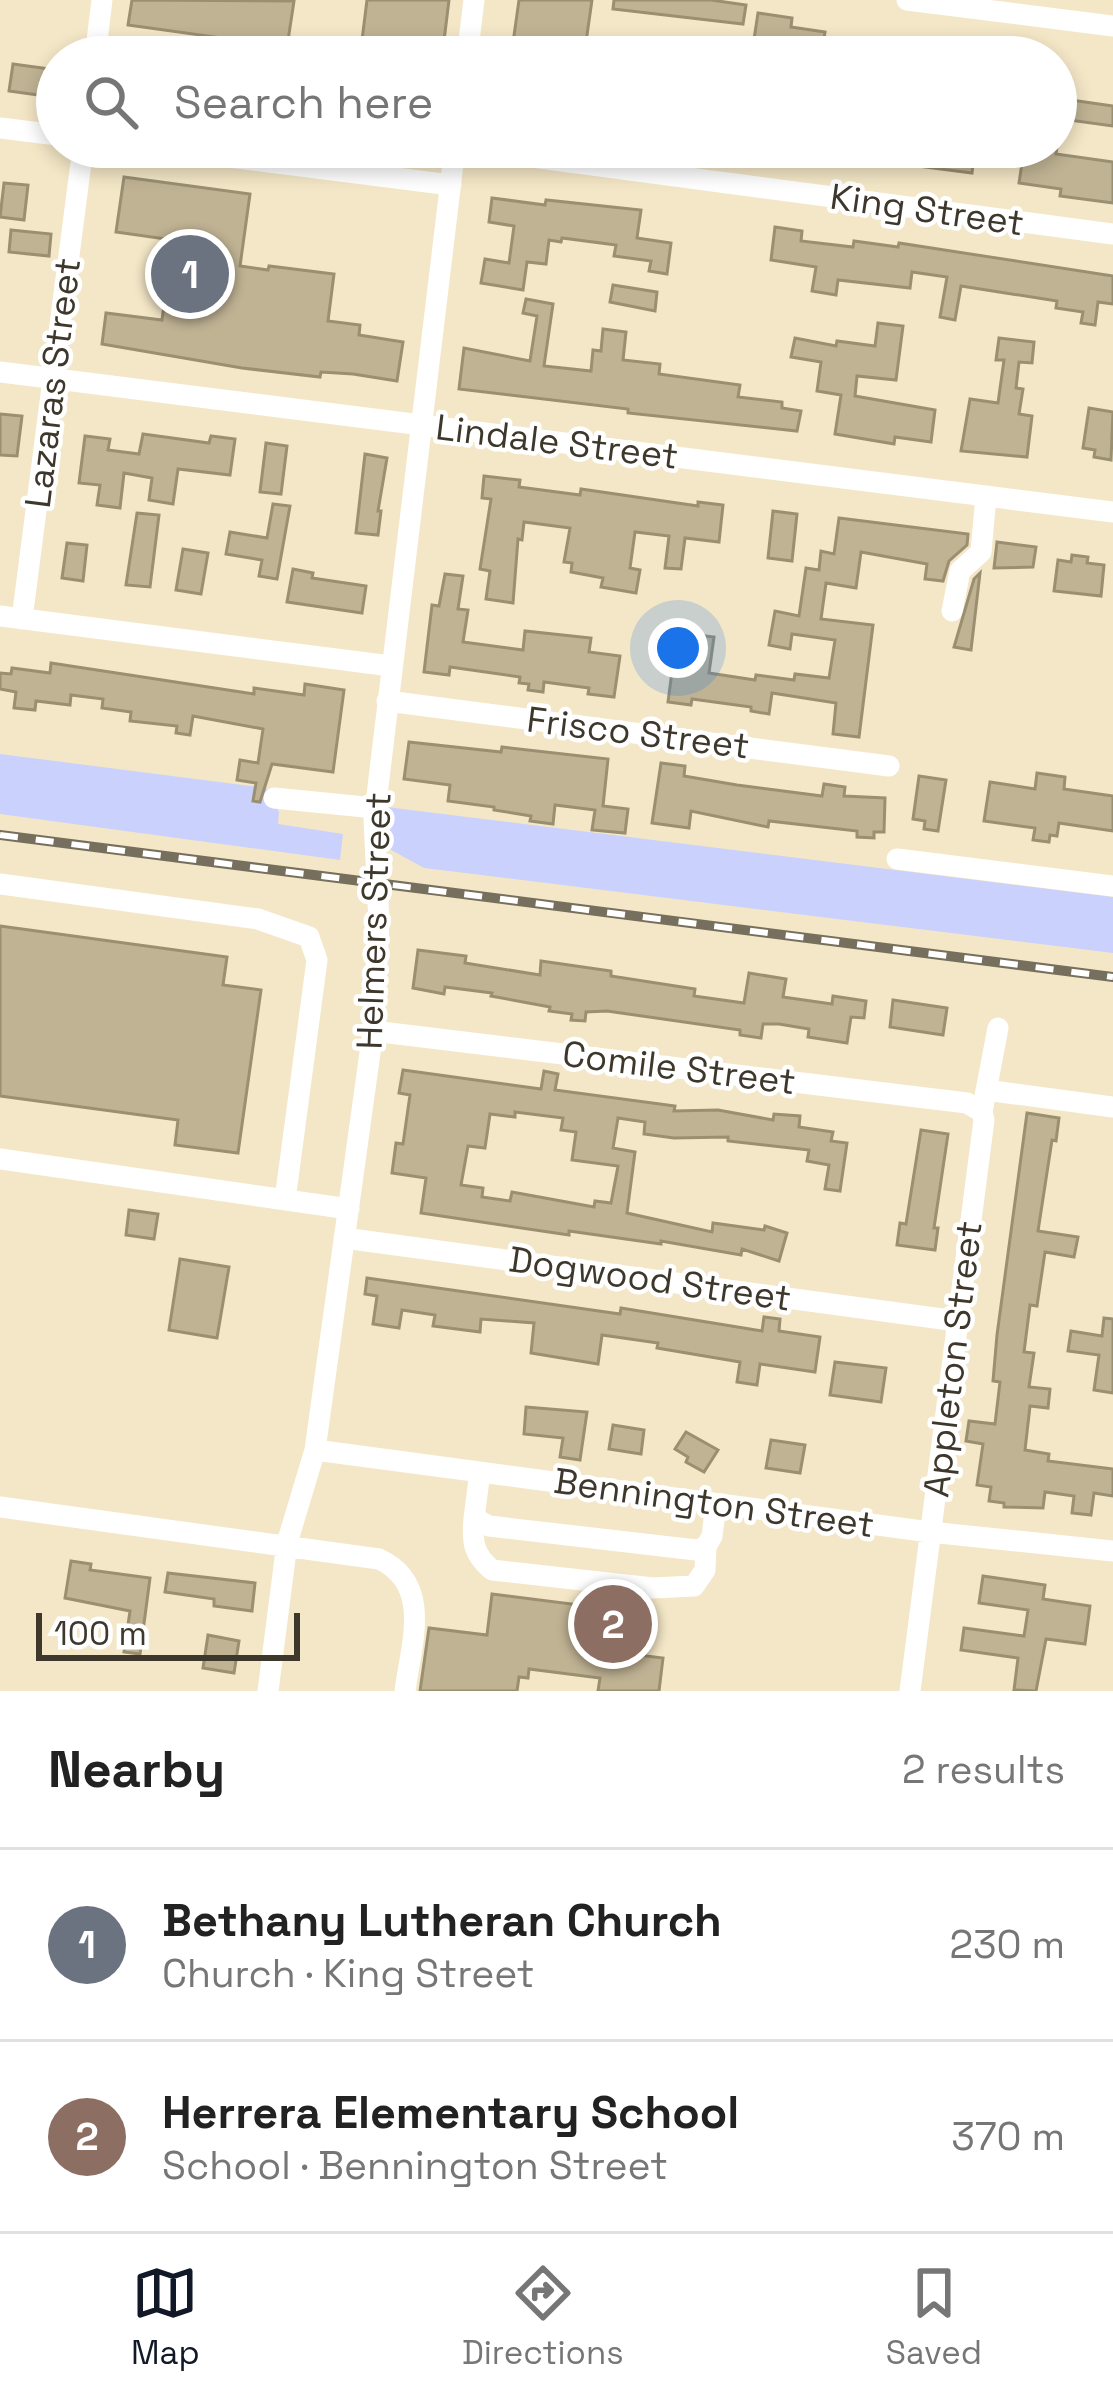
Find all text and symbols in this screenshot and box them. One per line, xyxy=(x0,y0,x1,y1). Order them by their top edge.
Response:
search box xyxy=(36,36,1077,168)
icon: search xyxy=(78,69,144,135)
text: Search here xyxy=(174,74,433,131)
street label: King Street xyxy=(827,174,1027,246)
pin: 1 xyxy=(151,229,229,319)
street label: Lazaras Street xyxy=(15,255,91,511)
street label: Lindale Street xyxy=(433,404,681,480)
your location xyxy=(648,618,708,678)
street label: Frisco Street xyxy=(524,697,752,769)
street label: Helmers Street xyxy=(347,792,401,1050)
street label: Comile Street xyxy=(560,1031,798,1105)
street label: Appleton Street xyxy=(913,1218,993,1500)
street label: Dogwood Street xyxy=(506,1236,794,1322)
street label: Bennington Street xyxy=(551,1458,877,1548)
pin: 2 xyxy=(574,1579,652,1669)
scale bar xyxy=(36,1607,300,1660)
text: 100 m xyxy=(54,1613,147,1655)
text: Nearby xyxy=(48,1737,225,1802)
text: 2 results xyxy=(902,1745,1065,1794)
text: Bethany Lutheran Church xyxy=(162,1892,722,1949)
text: 1 xyxy=(78,1920,96,1969)
text: 230 m xyxy=(950,1920,1065,1969)
text: Church · King Street xyxy=(162,1949,535,1998)
text: Herrera Elementary School xyxy=(162,2084,739,2141)
text: 2 xyxy=(75,2112,99,2161)
text: 370 m xyxy=(951,2112,1065,2161)
text: School · Bennington Street xyxy=(162,2141,668,2190)
tab: Map xyxy=(131,2260,200,2374)
tab: Directions xyxy=(462,2260,624,2374)
tab: Saved xyxy=(886,2260,982,2374)

